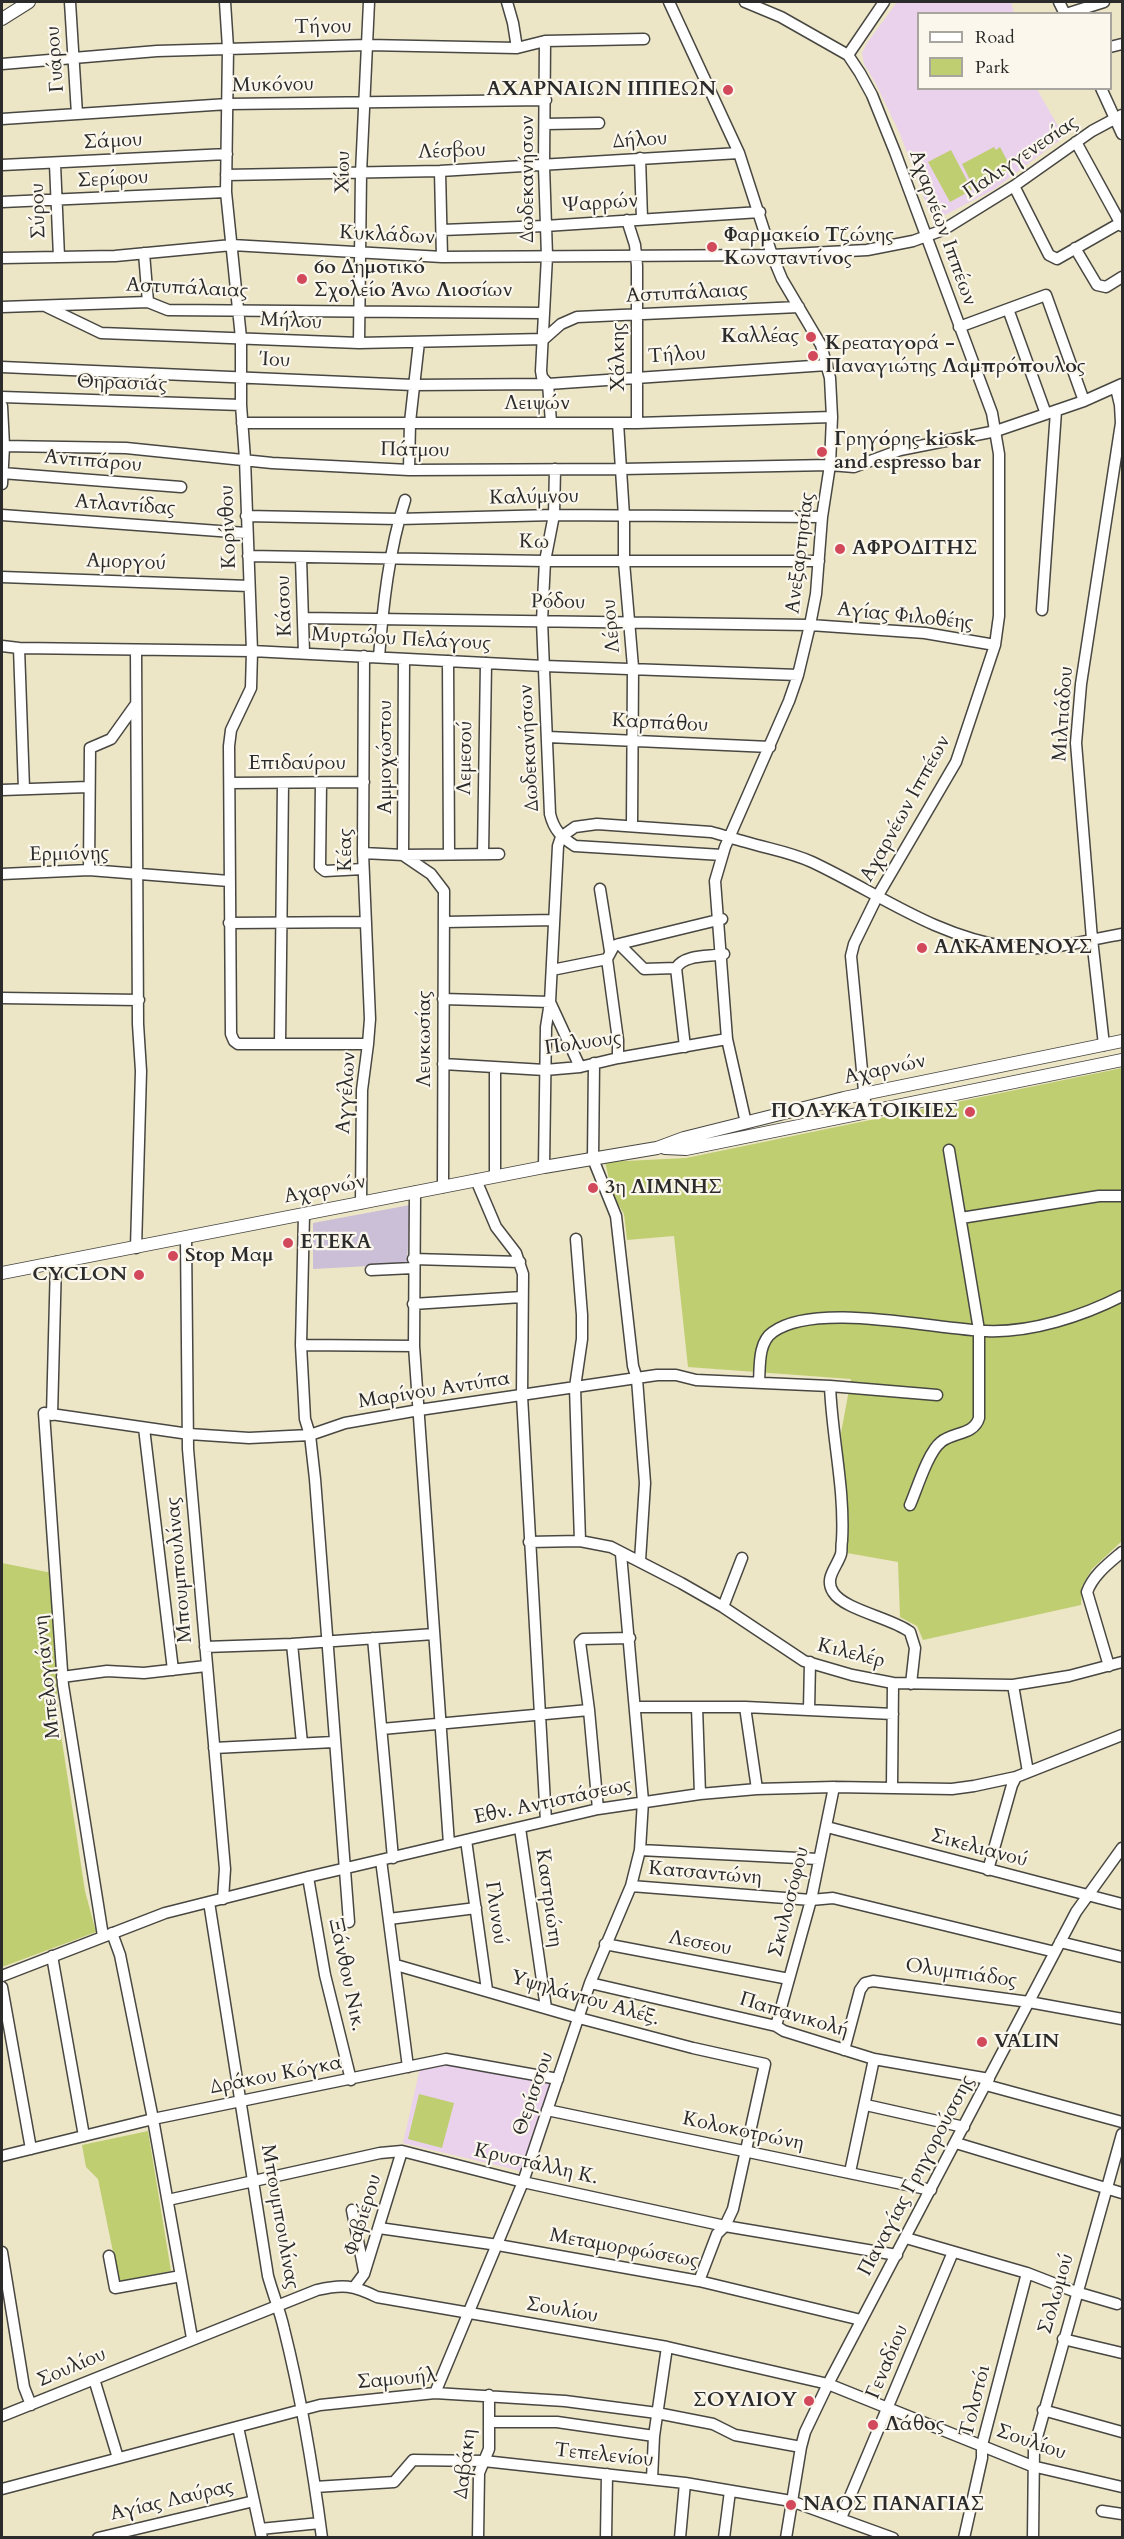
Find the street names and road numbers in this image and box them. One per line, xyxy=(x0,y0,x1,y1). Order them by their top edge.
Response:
street label: Τήνου xyxy=(294,16,352,40)
street label: Γυάρου xyxy=(42,25,70,93)
street label: Μυκόνου xyxy=(232,73,314,99)
street label: Παλιγγενεσίας xyxy=(959,111,1083,205)
street label: Δωδεκανήσων xyxy=(516,115,540,243)
street label: Δήλου xyxy=(612,127,668,155)
street label: Σάμου xyxy=(83,128,143,156)
street label: Λέσβου xyxy=(418,139,486,165)
street label: Αχαρνέων Ιππέων xyxy=(903,147,981,309)
street label: Χίου xyxy=(332,150,356,194)
street label: Σερίφου xyxy=(77,166,149,194)
street label: Σύρου xyxy=(26,183,52,239)
street label: Ψαρρών xyxy=(561,189,639,219)
street label: Κυκλάδων xyxy=(339,222,435,250)
street label: Αστυπάλαιας xyxy=(125,274,249,304)
street label: Αστυπάλαιας xyxy=(625,279,749,309)
street label: Μήλου xyxy=(259,308,323,336)
street label: Χάλκης xyxy=(607,322,631,392)
street label: Τήλου xyxy=(647,343,707,369)
street label: Ίου xyxy=(259,348,291,374)
street label: Θηρασιάς xyxy=(76,370,168,398)
street label: Λειψών xyxy=(504,392,570,416)
street label: Πάτμου xyxy=(380,438,450,464)
street label: Αντιπάρου xyxy=(43,446,143,478)
street label: Κορίνθου xyxy=(216,485,242,569)
street label: Καλύμνου xyxy=(489,485,579,511)
street label: Ατλαντίδας xyxy=(74,491,176,521)
street label: Ανεξαρτησίας xyxy=(782,491,820,615)
street label: Κω xyxy=(519,531,549,555)
street label: Αμοργού xyxy=(86,550,166,576)
street label: Κάσου xyxy=(272,575,298,637)
street label: Ρόδου xyxy=(531,591,585,615)
street label: Λέρου xyxy=(598,598,626,654)
street label: Αγίας Φιλοθέης xyxy=(836,598,974,636)
street label: Μυρτώου Πελάγους xyxy=(311,623,491,657)
street label: Μιλτιάδου xyxy=(1049,665,1079,763)
street label: Δωδεκανήσων xyxy=(515,684,545,812)
street label: Αμμοχώστου xyxy=(374,700,398,814)
street label: Καρπάθου xyxy=(611,709,709,739)
street label: Λεμεσού xyxy=(453,721,479,795)
street label: Αχαρνέων Ιππέων xyxy=(856,732,956,886)
street label: Επιδαύρου xyxy=(248,752,346,776)
street label: Κέας xyxy=(334,828,358,872)
street label: Ερμιόνης xyxy=(29,842,109,868)
street label: Λευκωσίας xyxy=(413,990,437,1088)
street label: Πολυους xyxy=(543,1027,623,1061)
street label: Αχαρνών xyxy=(842,1050,928,1090)
street label: Αγγέλων xyxy=(332,1051,362,1135)
street label: Αχαρνών xyxy=(282,1170,368,1210)
street label: Μαρίνου Αντύπα xyxy=(357,1367,511,1415)
street label: Μπουμπουλίνας xyxy=(162,1496,198,1644)
street label: Μπελογιάννη xyxy=(30,1614,66,1740)
street label: Κιλελέρ xyxy=(815,1634,887,1674)
street label: Εθν. Αντιστάσεως xyxy=(472,1774,634,1830)
street label: Σικελιανού xyxy=(928,1825,1030,1873)
street label: Σκυλοσόφου xyxy=(765,1844,815,1960)
street label: Καστριώτη xyxy=(529,1847,567,1949)
street label: Κατσαντώνη xyxy=(647,1857,763,1891)
street label: Γλυνού xyxy=(479,1880,511,1946)
street label: Ξάνθου Νικ. xyxy=(322,1917,370,2033)
street label: Λεσεου xyxy=(667,1926,733,1962)
street label: Ολυμπιάδος xyxy=(904,1954,1018,1994)
street label: Υψηλάντου Αλέξ. xyxy=(508,1966,662,2032)
street label: Παπανικολή xyxy=(736,1988,852,2044)
street label: Θερίσσου xyxy=(508,2049,560,2139)
street label: Δράκου Κόγκα xyxy=(208,2051,344,2101)
street label: Παναγίας Γρηγορούσσης xyxy=(854,2071,980,2281)
street label: Κολοκοτρώνη xyxy=(680,2107,806,2157)
street label: Κρυστάλλη Κ. xyxy=(472,2139,600,2191)
street label: Μπουμπουλίνας xyxy=(254,2143,304,2291)
street label: Φαβιέρου xyxy=(340,2171,388,2259)
street label: Μεταμορφώσεως xyxy=(548,2224,700,2274)
street label: Σολωμού xyxy=(1034,2251,1080,2337)
street label: Σουλίου xyxy=(524,2293,600,2329)
street label: Γεναδίου xyxy=(862,2321,914,2403)
street label: Σουλίου xyxy=(34,2343,110,2393)
street label: Τολστόι xyxy=(955,2362,997,2440)
street label: Σαμουήλ xyxy=(356,2365,438,2395)
street label: Σουλίου xyxy=(993,2420,1069,2466)
street label: Δαβάκη xyxy=(450,2428,482,2500)
street label: Τεπελενίου xyxy=(553,2439,655,2473)
street label: Αγίας Λαύρας xyxy=(108,2475,236,2527)

